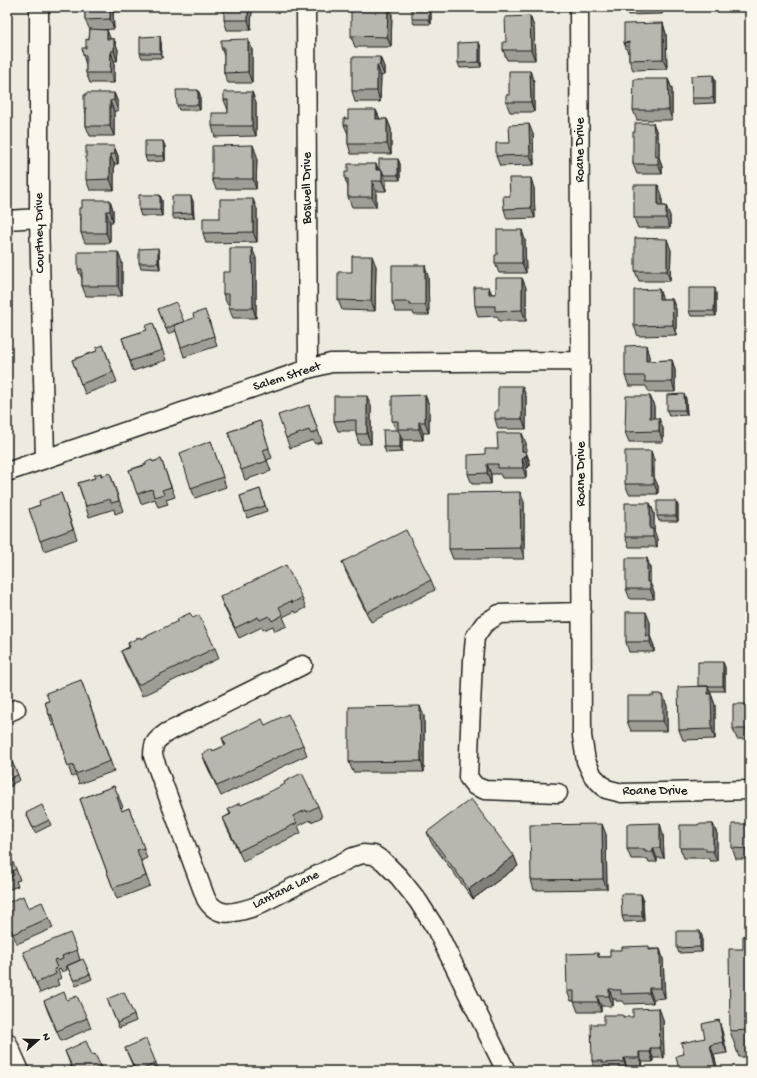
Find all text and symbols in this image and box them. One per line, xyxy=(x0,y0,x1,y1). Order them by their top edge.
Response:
street label: Roane Drive xyxy=(573,117,588,183)
street label: Boswell Drive xyxy=(300,152,315,225)
street label: Courtney Drive xyxy=(32,192,48,273)
street label: Salem Street xyxy=(251,359,324,395)
street label: Roane Drive xyxy=(574,441,589,507)
street label: Roane Drive xyxy=(622,784,688,799)
street label: Lantana Lane xyxy=(250,867,322,913)
north arrow xyxy=(18,1020,58,1060)
text: N xyxy=(39,1032,52,1043)

